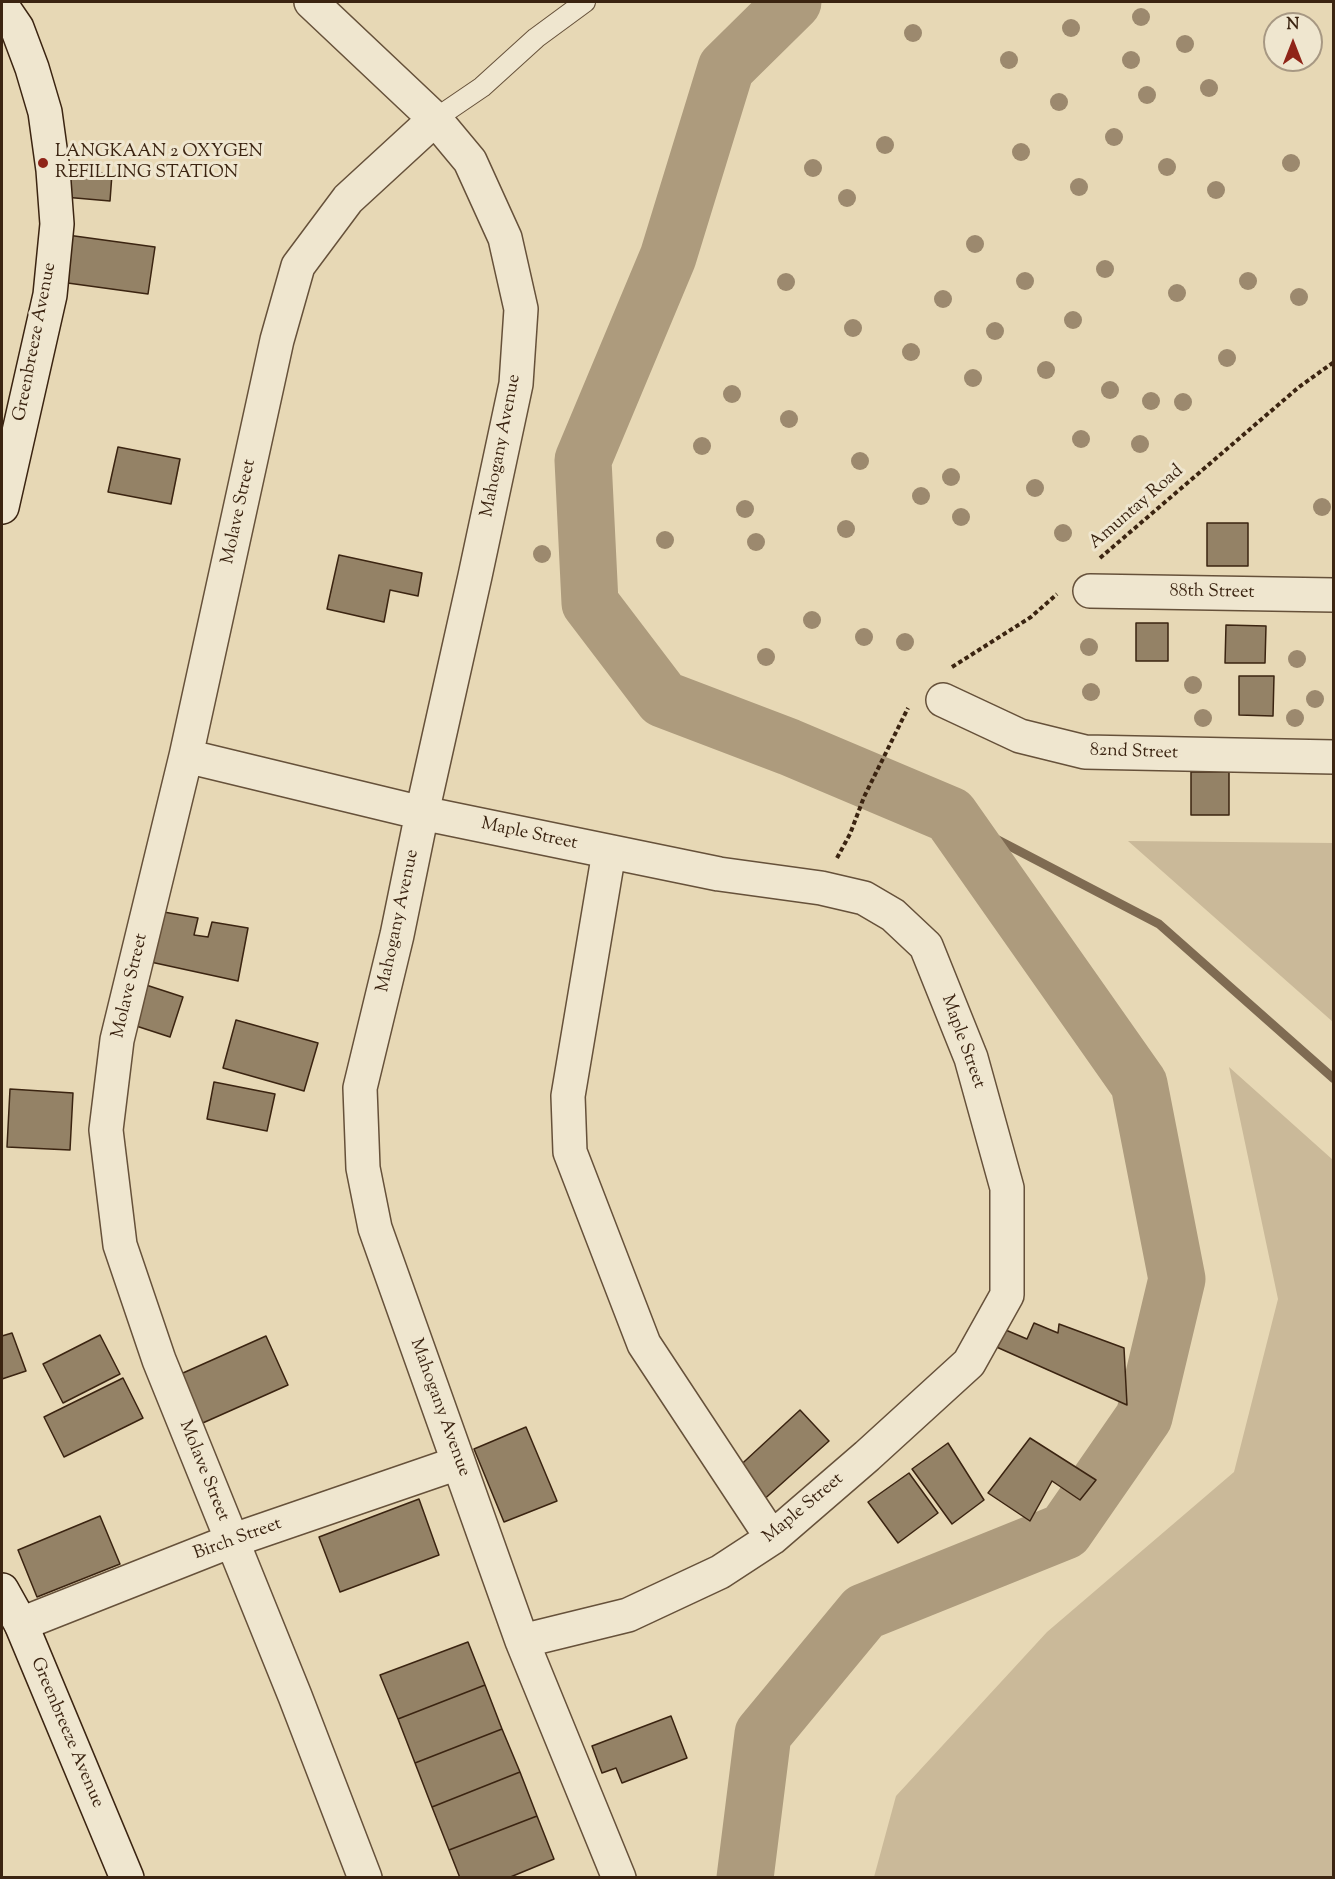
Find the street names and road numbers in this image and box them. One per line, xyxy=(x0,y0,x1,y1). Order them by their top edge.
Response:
street label: Greenbreeze Avenue xyxy=(10,261,62,423)
street label: Mahogany Avenue xyxy=(478,373,526,519)
street label: Molave Street xyxy=(218,458,262,566)
street label: Amuntay Road xyxy=(1086,461,1188,555)
street label: 88th Street xyxy=(1169,581,1255,605)
street label: 82nd Street xyxy=(1090,741,1178,765)
street label: Maple Street xyxy=(479,814,579,856)
street label: Mahogany Avenue xyxy=(373,848,425,994)
street label: Molave Street xyxy=(108,932,154,1040)
street label: Maple Street xyxy=(935,992,989,1092)
street label: Mahogany Avenue xyxy=(404,1336,474,1480)
street label: Molave Street xyxy=(173,1417,233,1525)
street label: Maple Street xyxy=(759,1469,849,1549)
street label: Birch Street xyxy=(191,1514,285,1566)
street label: Greenbreeze Avenue xyxy=(25,1655,107,1811)

